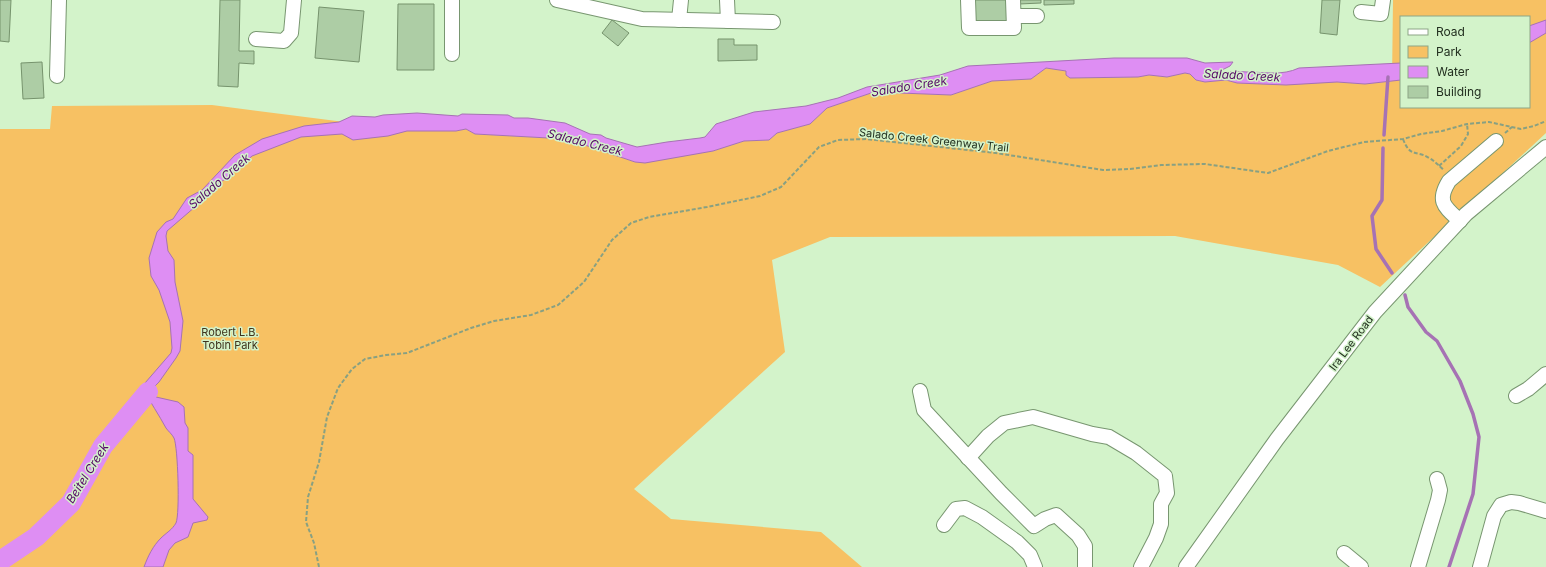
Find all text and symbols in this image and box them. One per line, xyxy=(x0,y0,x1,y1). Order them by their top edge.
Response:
legend xyxy=(1400,16,1530,108)
text: Road xyxy=(1436,24,1465,39)
text: Park xyxy=(1436,44,1462,59)
text: Water xyxy=(1436,64,1470,79)
water label: Salado Creek xyxy=(1203,66,1281,85)
water label: Salado Creek xyxy=(870,73,948,99)
text: Building xyxy=(1436,84,1481,99)
water label: Salado Creek xyxy=(546,125,624,159)
street label: Salado Creek Greenway Trail xyxy=(859,125,1009,155)
water label: Salado Creek xyxy=(185,150,253,212)
street label: Ira Lee Road xyxy=(1326,313,1376,373)
park label: Robert L.B. Tobin Park xyxy=(201,325,259,352)
water label: Beitel Creek xyxy=(63,440,112,506)

